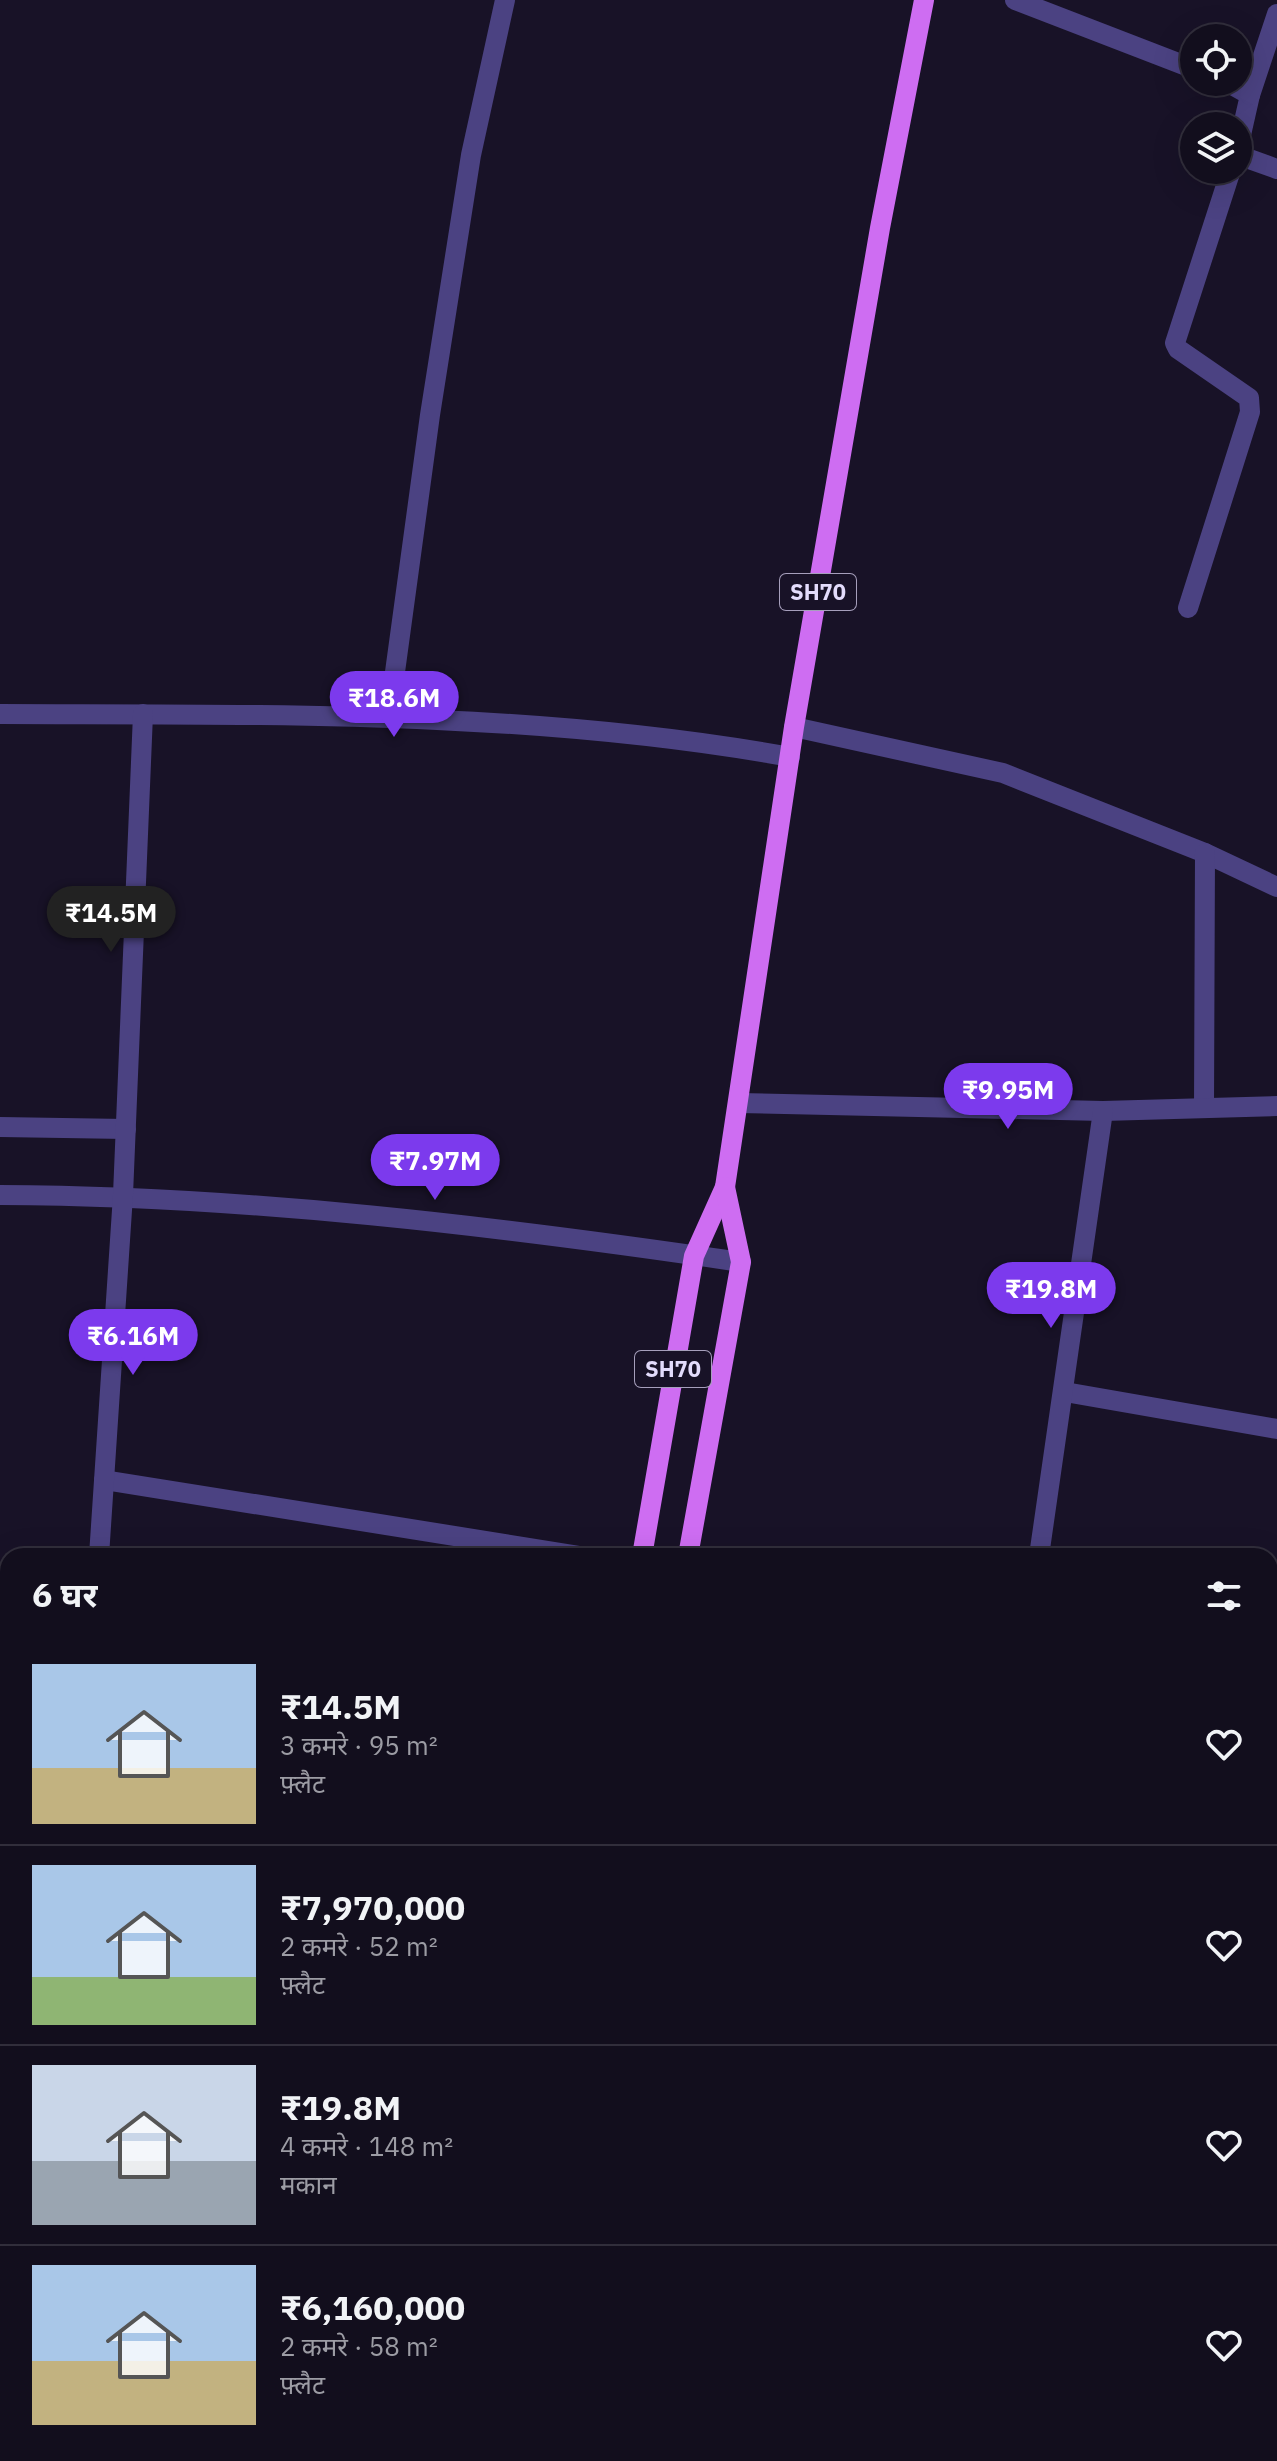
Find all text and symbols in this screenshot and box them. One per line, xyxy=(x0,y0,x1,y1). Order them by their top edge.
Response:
map controls xyxy=(1180,24,1252,184)
button: locate xyxy=(1180,24,1252,96)
button: layers xyxy=(1180,112,1252,184)
road number: SH70 xyxy=(780,574,856,610)
pin: ₹18.6M xyxy=(329,671,459,739)
text: ₹18.6M xyxy=(348,680,440,714)
pin: ₹14.5M xyxy=(46,886,176,954)
text: ₹14.5M xyxy=(65,895,157,929)
pin: ₹9.95M xyxy=(943,1063,1073,1131)
text: ₹9.95M xyxy=(962,1072,1054,1106)
pin: ₹7.97M xyxy=(370,1134,500,1202)
text: ₹7.97M xyxy=(389,1143,481,1177)
pin: ₹19.8M xyxy=(986,1262,1116,1330)
text: ₹19.8M xyxy=(1005,1271,1097,1305)
pin: ₹6.16M xyxy=(68,1309,198,1377)
text: ₹6.16M xyxy=(87,1318,179,1352)
road number: SH70 xyxy=(635,1351,711,1387)
text: 6 घर xyxy=(32,1572,97,1616)
icon: filters xyxy=(1202,1574,1246,1618)
text: ₹14.5M xyxy=(280,1684,401,1728)
icon: home xyxy=(96,1696,192,1792)
icon: heart xyxy=(1202,1722,1246,1766)
text: 3 कमरे · 95 m² xyxy=(280,1728,438,1762)
text: फ़्लैट xyxy=(280,1766,325,1800)
text: ₹7,970,000 xyxy=(280,1885,465,1929)
icon: home xyxy=(96,1897,192,1993)
icon: heart xyxy=(1202,1923,1246,1967)
text: 2 कमरे · 52 m² xyxy=(280,1929,438,1963)
text: फ़्लैट xyxy=(280,1967,325,2001)
text: ₹19.8M xyxy=(280,2085,401,2129)
icon: home xyxy=(96,2097,192,2193)
icon: heart xyxy=(1202,2123,1246,2167)
text: 4 कमरे · 148 m² xyxy=(280,2129,453,2163)
text: मकान xyxy=(280,2167,337,2201)
text: ₹6,160,000 xyxy=(280,2285,465,2329)
icon: home xyxy=(96,2297,192,2393)
icon: heart xyxy=(1202,2323,1246,2367)
text: 2 कमरे · 58 m² xyxy=(280,2329,438,2363)
text: फ़्लैट xyxy=(280,2367,325,2401)

